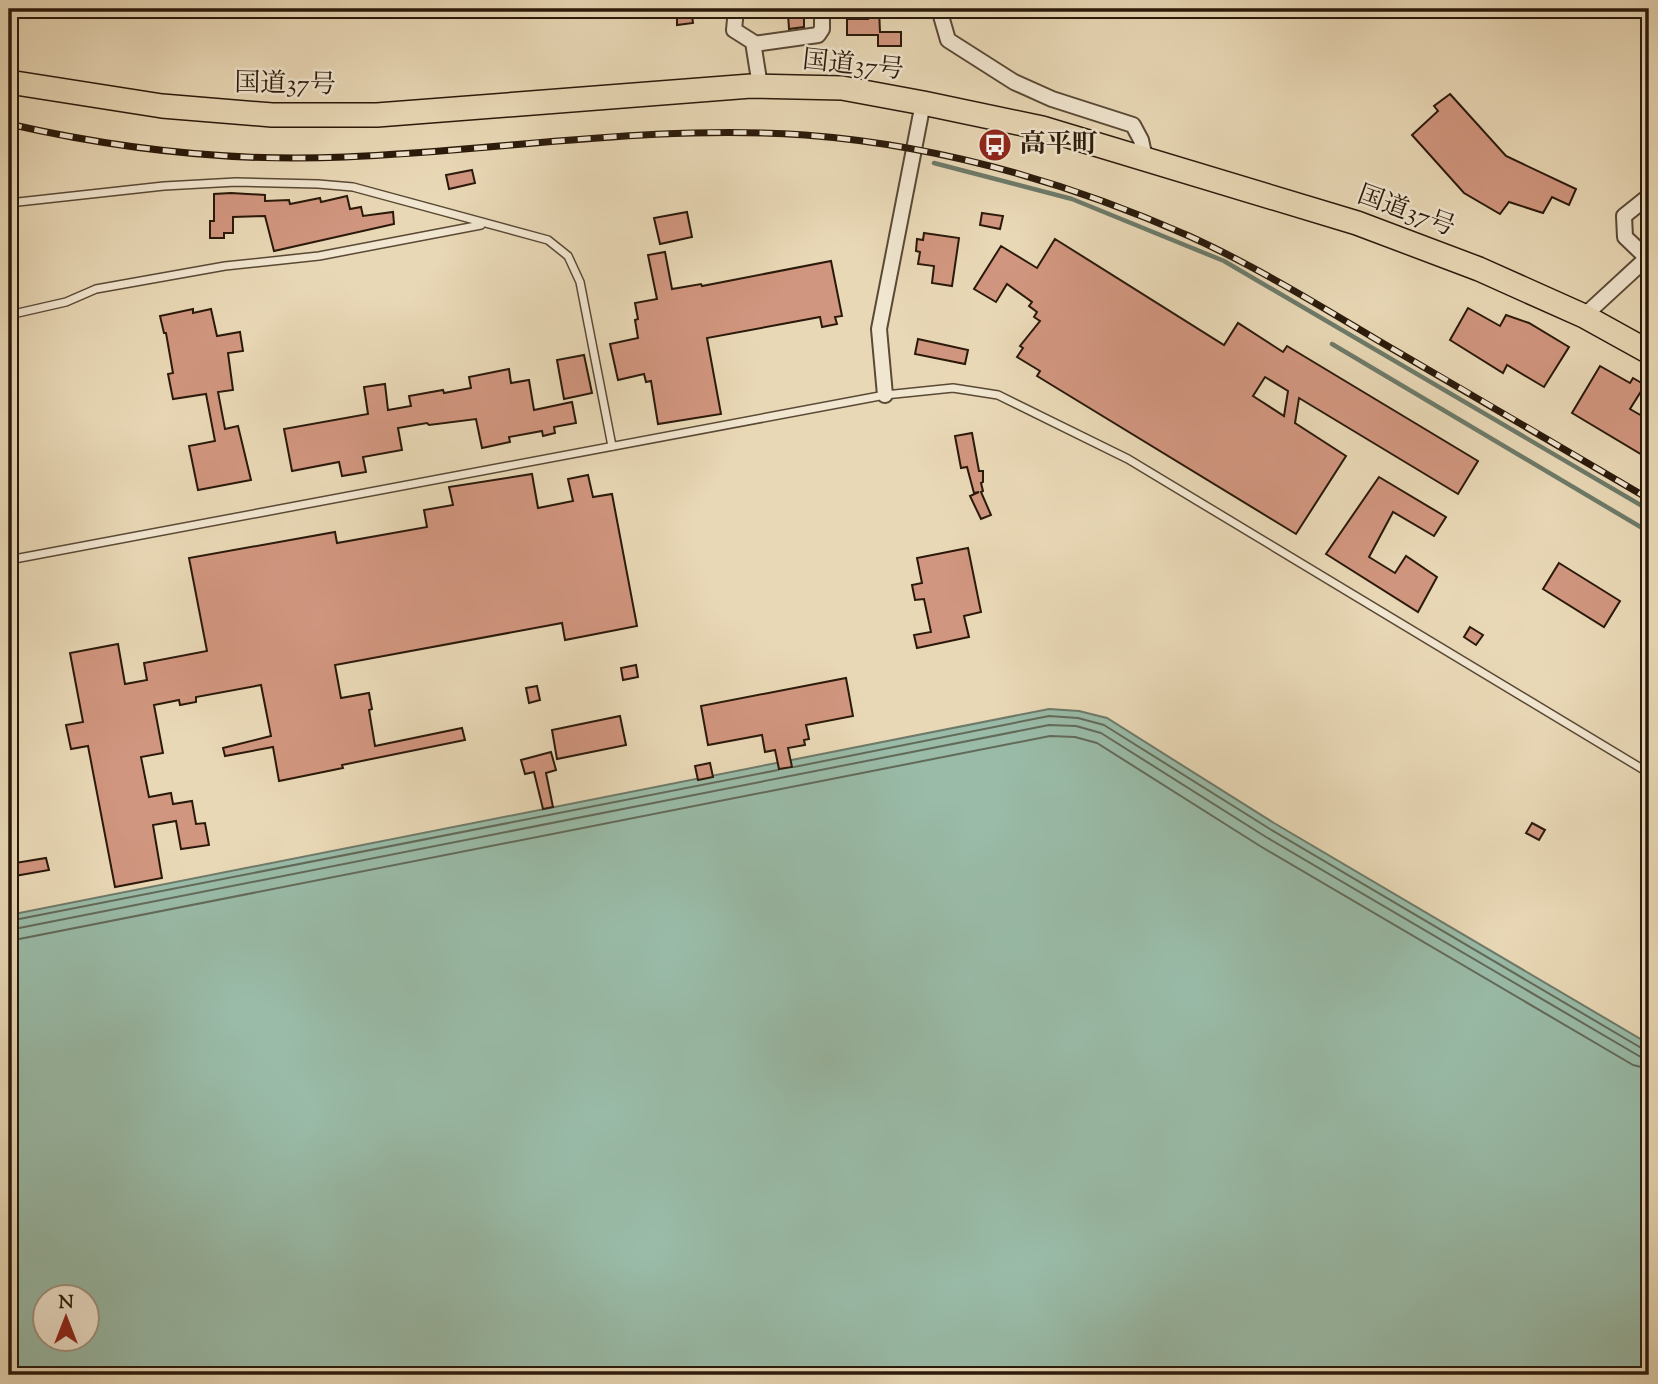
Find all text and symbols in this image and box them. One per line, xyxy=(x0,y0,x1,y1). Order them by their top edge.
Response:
street label: 国道37号 xyxy=(801,42,905,90)
street label: 国道37号 xyxy=(234,66,336,104)
bus stop icon: 高平町 xyxy=(976,126,1014,164)
place label: 高平町 xyxy=(1020,127,1098,164)
street label: 国道37号 xyxy=(1352,177,1460,247)
north arrow xyxy=(32,1282,102,1352)
text: N xyxy=(58,1290,74,1317)

